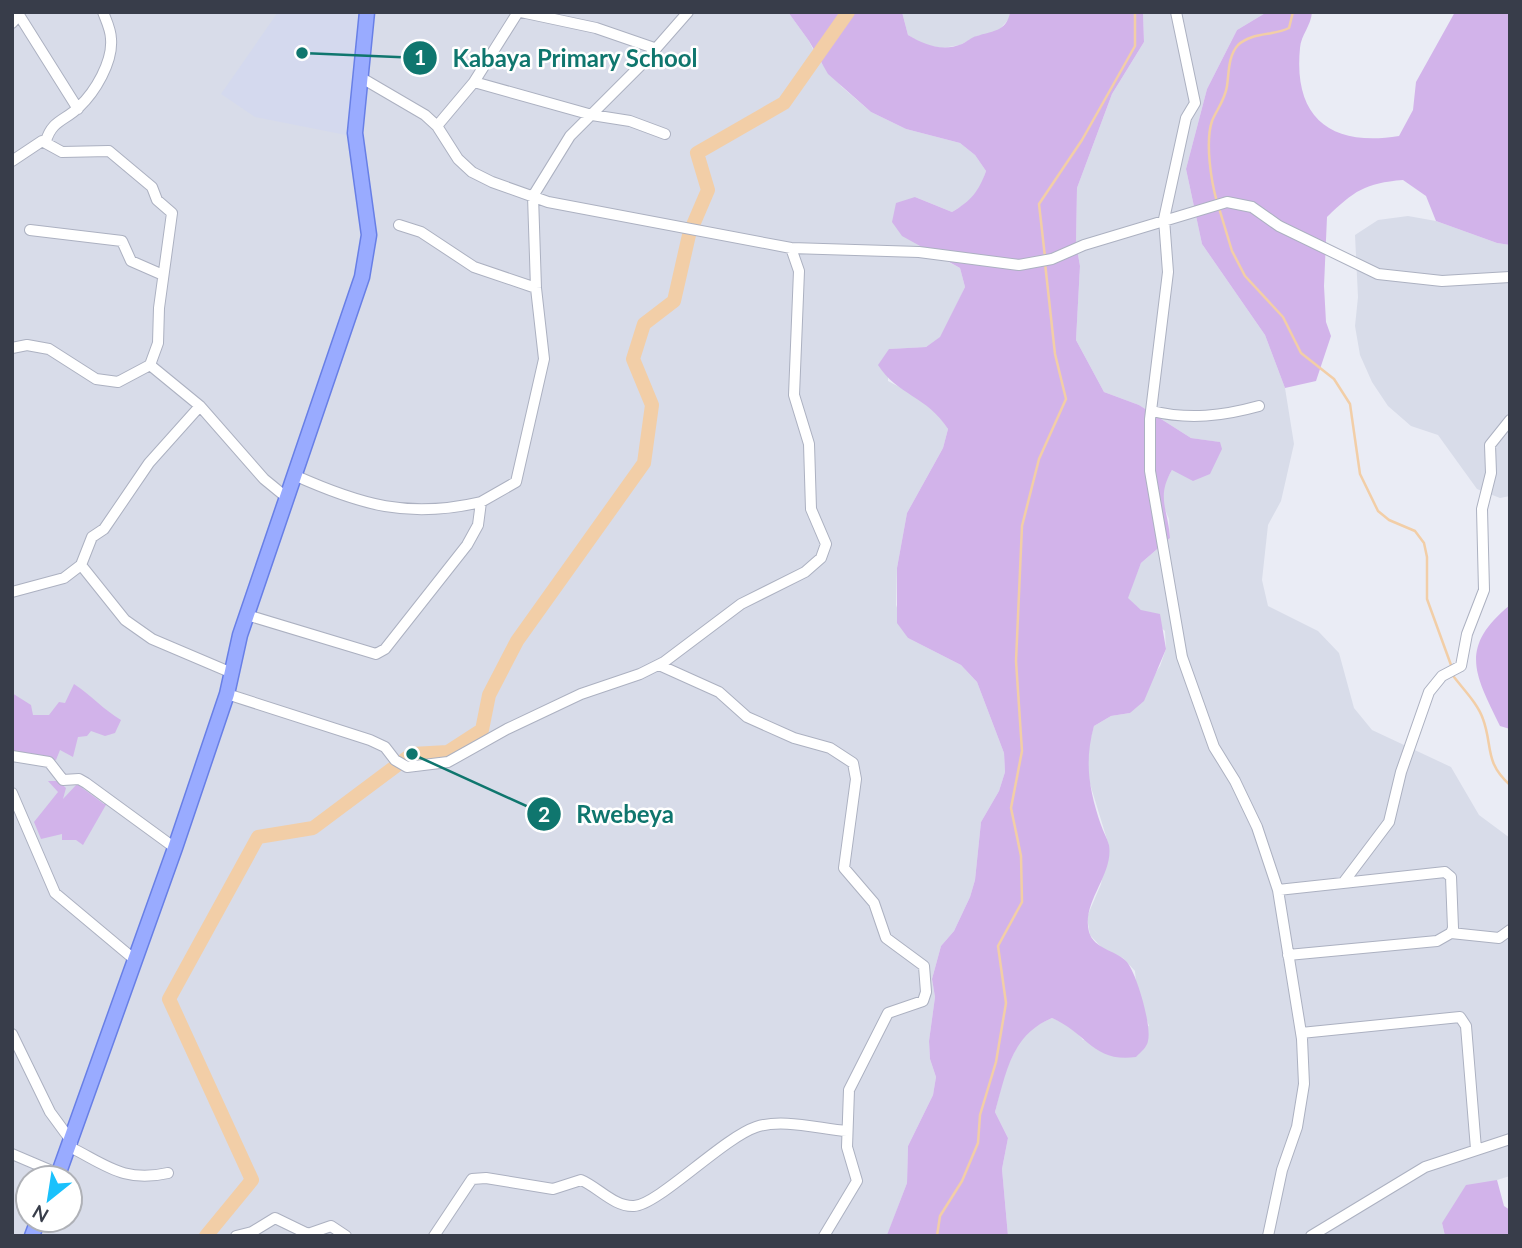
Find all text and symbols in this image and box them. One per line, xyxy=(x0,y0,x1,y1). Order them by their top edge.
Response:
callout: Kabaya Primary School xyxy=(403,36,712,81)
text: Kabaya Primary School xyxy=(452,43,698,72)
text: 1 xyxy=(414,44,426,69)
callout: Rwebeya xyxy=(527,792,688,837)
text: Rwebeya xyxy=(576,799,674,828)
text: 2 xyxy=(538,801,550,826)
north arrow xyxy=(14,1164,84,1234)
text: N xyxy=(28,1201,52,1228)

